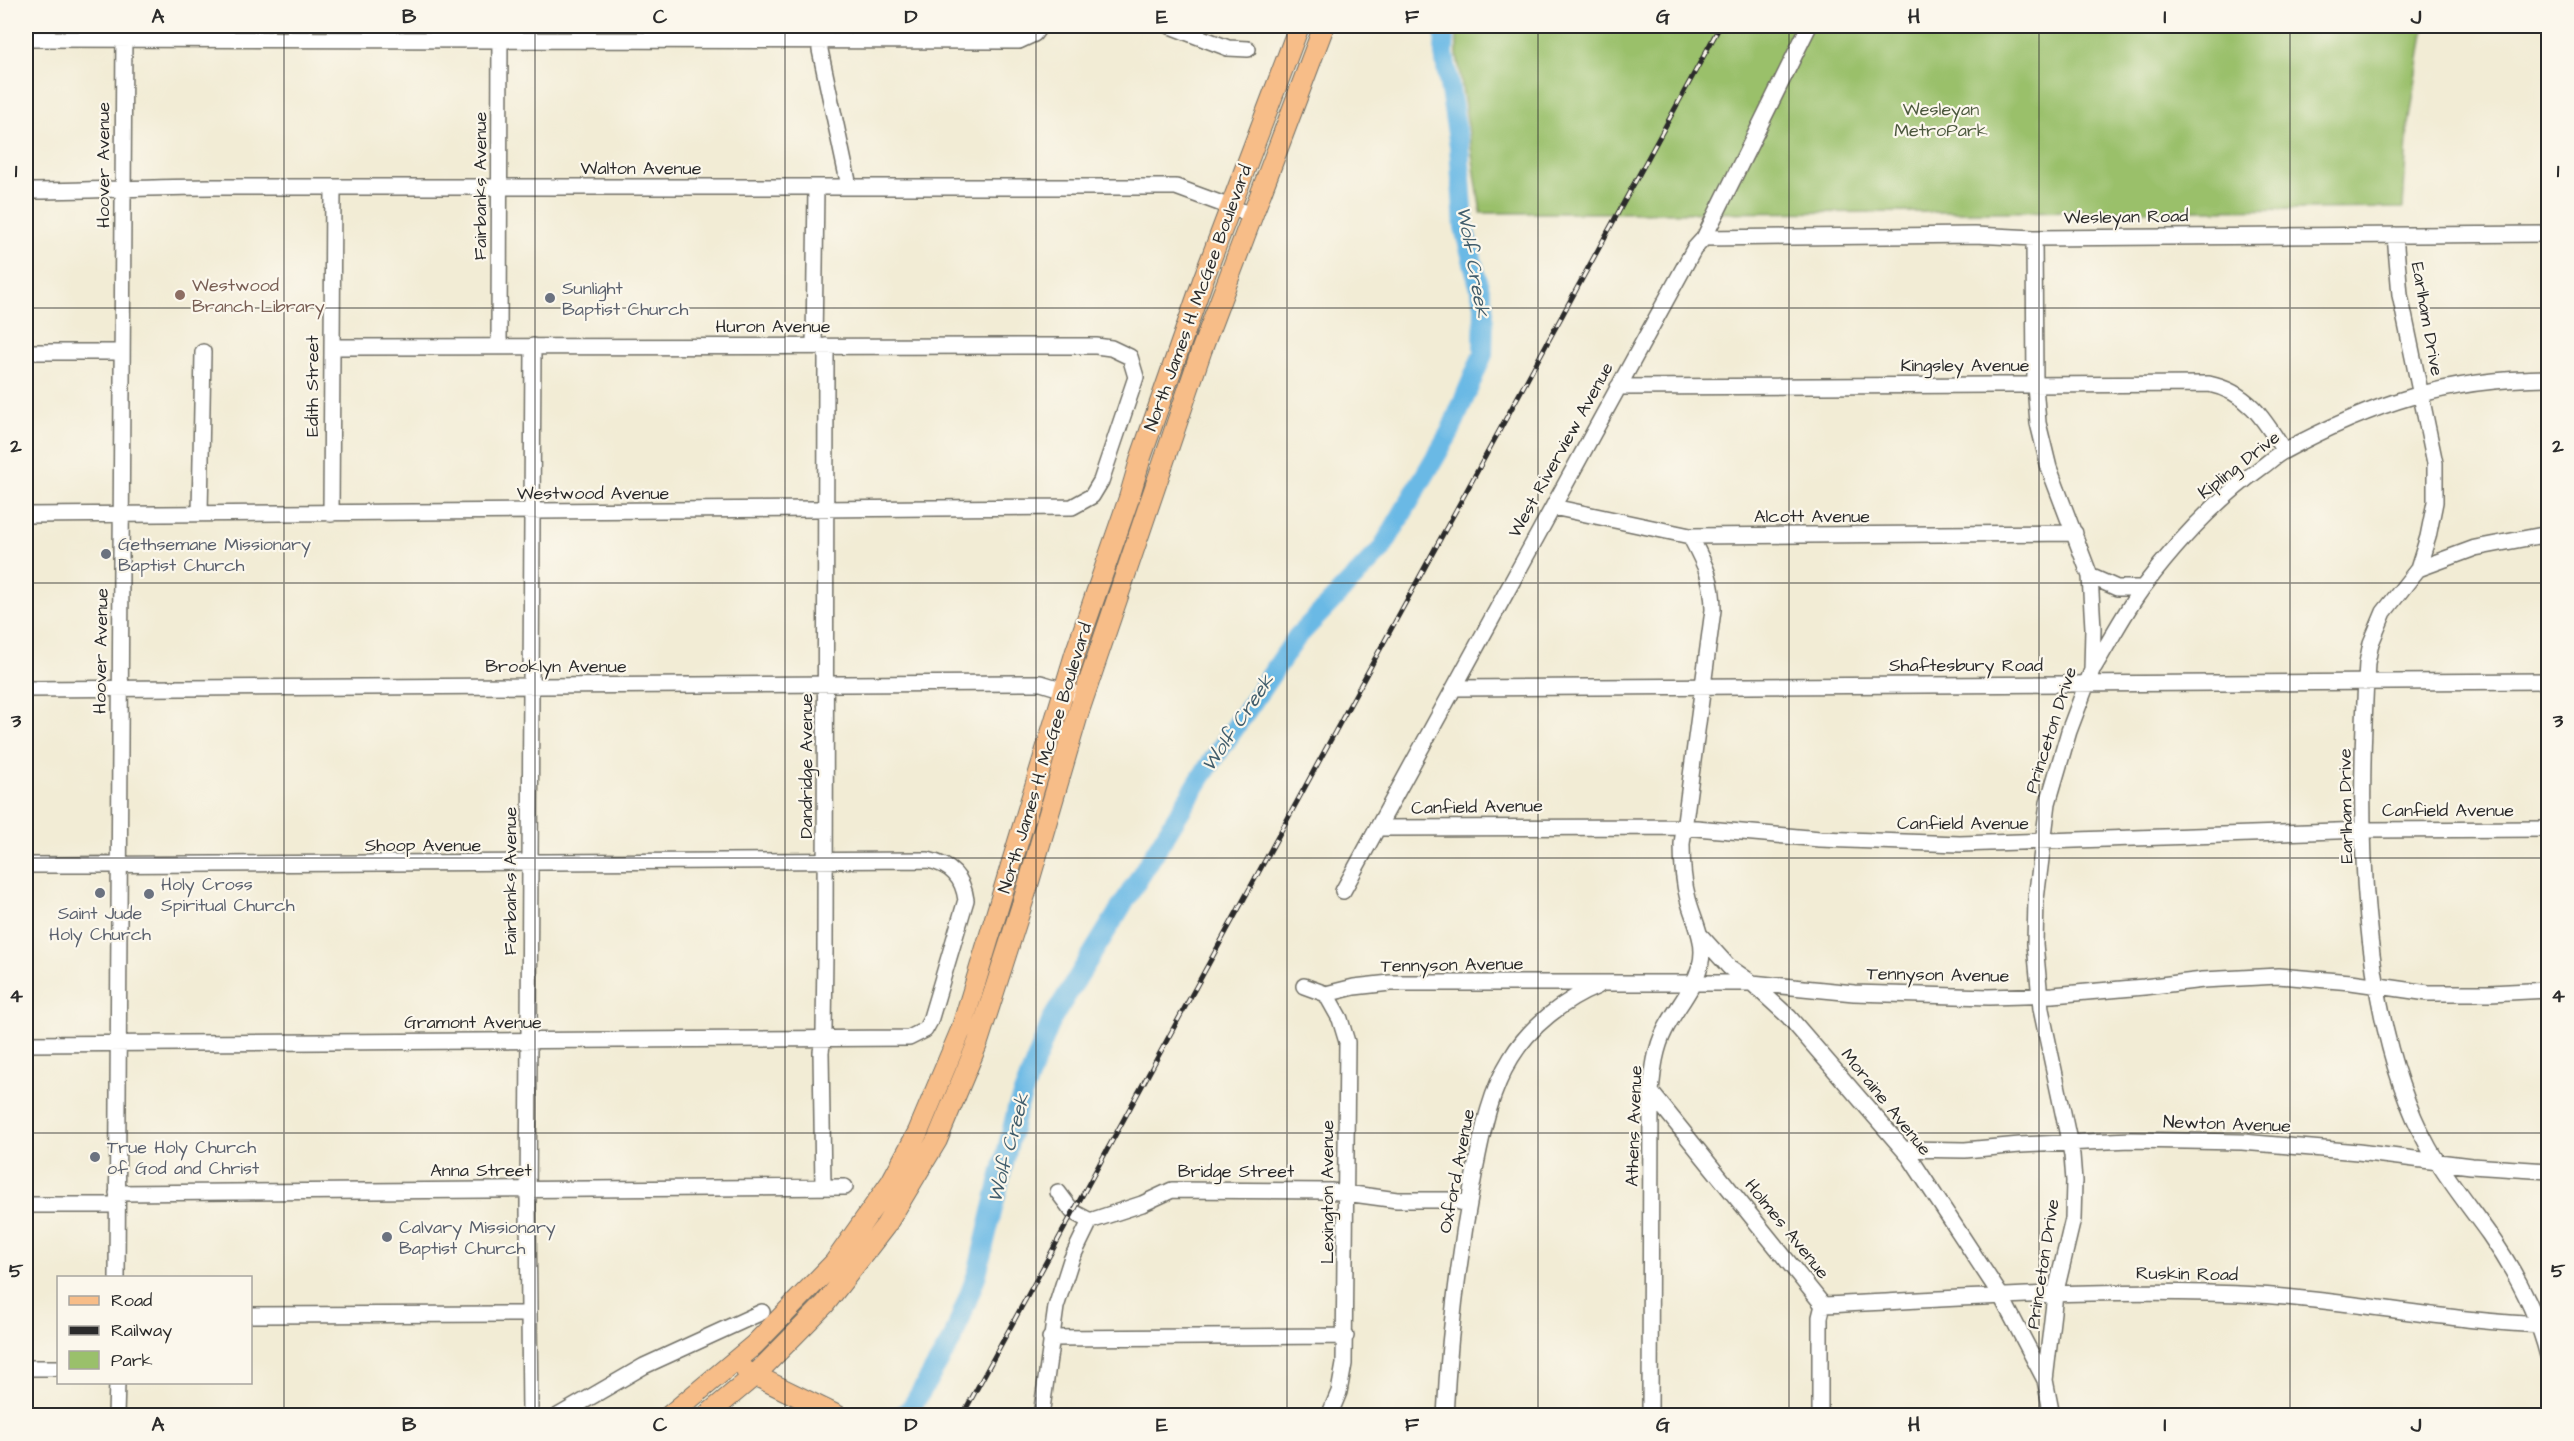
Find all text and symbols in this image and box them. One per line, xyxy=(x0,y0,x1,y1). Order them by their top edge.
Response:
text: A xyxy=(152,3,165,31)
text: B xyxy=(402,3,417,31)
text: C xyxy=(653,3,668,31)
text: D xyxy=(905,3,918,31)
text: E xyxy=(1156,3,1168,31)
text: F xyxy=(1405,3,1420,31)
text: G xyxy=(1656,3,1670,31)
text: H xyxy=(1908,3,1920,31)
text: I xyxy=(2163,3,2167,31)
text: J xyxy=(2410,3,2422,31)
park label: Wesleyan MetroPark xyxy=(1894,97,1988,143)
street label: Hoover Avenue xyxy=(91,102,116,228)
street label: Fairbanks Avenue xyxy=(468,112,493,260)
street label: Walton Avenue xyxy=(580,156,702,181)
text: 1 xyxy=(15,157,18,185)
text: 1 xyxy=(2557,157,2560,185)
street label: North James H. McGee Boulevard xyxy=(1138,161,1258,435)
street label: Wesleyan Road xyxy=(2063,203,2189,232)
water label: Wolf Creek xyxy=(1449,204,1497,320)
street label: Earlham Drive xyxy=(2405,260,2449,378)
place label: Westwood Branch Library xyxy=(192,273,325,320)
place label: Sunlight Baptist Church xyxy=(562,276,689,322)
marker: Westwood Branch Library xyxy=(173,288,187,302)
marker: Sunlight Baptist Church xyxy=(543,291,557,305)
street label: Huron Avenue xyxy=(716,314,831,339)
street label: Edith Street xyxy=(300,335,325,437)
street label: Kingsley Avenue xyxy=(1900,353,2030,379)
street label: West Riverview Avenue xyxy=(1502,358,1620,542)
street label: Kipling Drive xyxy=(2193,425,2286,506)
text: 2 xyxy=(9,432,22,460)
text: 2 xyxy=(2551,432,2564,460)
street label: Westwood Avenue xyxy=(517,481,670,506)
street label: Alcott Avenue xyxy=(1754,504,1870,529)
place label: Gethsemane Missionary Baptist Church xyxy=(118,532,311,578)
marker: Gethsemane Missionary Baptist Church xyxy=(99,547,113,561)
street label: Hoover Avenue xyxy=(87,588,115,714)
street label: North James H. McGee Boulevard xyxy=(992,620,1098,896)
street label: Shaftesbury Road xyxy=(1889,653,2043,679)
street label: Brooklyn Avenue xyxy=(485,654,627,680)
street label: Princeton Drive xyxy=(2019,663,2083,796)
water label: Wolf Creek xyxy=(1195,668,1281,777)
street label: Dandridge Avenue xyxy=(794,693,820,839)
text: 3 xyxy=(10,707,22,735)
text: 3 xyxy=(2552,707,2564,735)
street label: Earlham Drive xyxy=(2332,748,2360,864)
street label: Canfield Avenue xyxy=(1411,793,1543,821)
street label: Canfield Avenue xyxy=(2382,798,2514,823)
street label: Fairbanks Avenue xyxy=(498,807,523,955)
street label: Canfield Avenue xyxy=(1897,811,2029,836)
street label: Shoop Avenue xyxy=(365,833,481,858)
place label: Holy Cross Spiritual Church xyxy=(161,872,295,918)
marker: Saint Jude Holy Church xyxy=(93,886,107,900)
marker: Holy Cross Spiritual Church xyxy=(142,887,156,901)
place label: Saint Jude Holy Church xyxy=(49,901,151,948)
street label: Tennyson Avenue xyxy=(1380,951,1524,980)
street label: Tennyson Avenue xyxy=(1866,961,2010,990)
text: 4 xyxy=(9,982,23,1010)
text: 4 xyxy=(2551,982,2565,1010)
street label: Gramont Avenue xyxy=(404,1010,542,1035)
street label: Moraine Avenue xyxy=(1835,1043,1937,1161)
street label: Athens Avenue xyxy=(1619,1065,1649,1187)
water label: Wolf Creek xyxy=(981,1089,1037,1206)
street label: Oxford Avenue xyxy=(1433,1106,1481,1235)
street label: Newton Avenue xyxy=(2163,1109,2291,1139)
street label: Lexington Avenue xyxy=(1315,1120,1341,1264)
place label: True Holy Church of God and Christ xyxy=(107,1135,260,1181)
marker: True Holy Church of God and Christ xyxy=(88,1150,102,1164)
street label: Anna Street xyxy=(430,1158,532,1183)
street label: Bridge Street xyxy=(1178,1159,1295,1185)
street label: Holmes Avenue xyxy=(1739,1174,1835,1285)
street label: Princeton Drive xyxy=(2020,1197,2066,1331)
place label: Calvary Missionary Baptist Church xyxy=(399,1215,556,1261)
marker: Calvary Missionary Baptist Church xyxy=(380,1230,394,1244)
text: 5 xyxy=(9,1257,24,1285)
text: 5 xyxy=(2551,1257,2566,1285)
street label: Ruskin Road xyxy=(2136,1261,2238,1287)
legend xyxy=(57,1276,252,1384)
text: Road xyxy=(111,1288,152,1313)
text: Railway xyxy=(111,1318,172,1344)
text: Park xyxy=(111,1348,153,1373)
text: A xyxy=(152,1411,165,1439)
text: B xyxy=(402,1411,417,1439)
text: C xyxy=(653,1411,668,1439)
text: D xyxy=(905,1411,918,1439)
text: E xyxy=(1156,1411,1168,1439)
text: F xyxy=(1405,1411,1420,1439)
text: G xyxy=(1656,1411,1670,1439)
text: H xyxy=(1908,1411,1920,1439)
text: I xyxy=(2163,1411,2167,1439)
text: J xyxy=(2410,1411,2422,1439)

